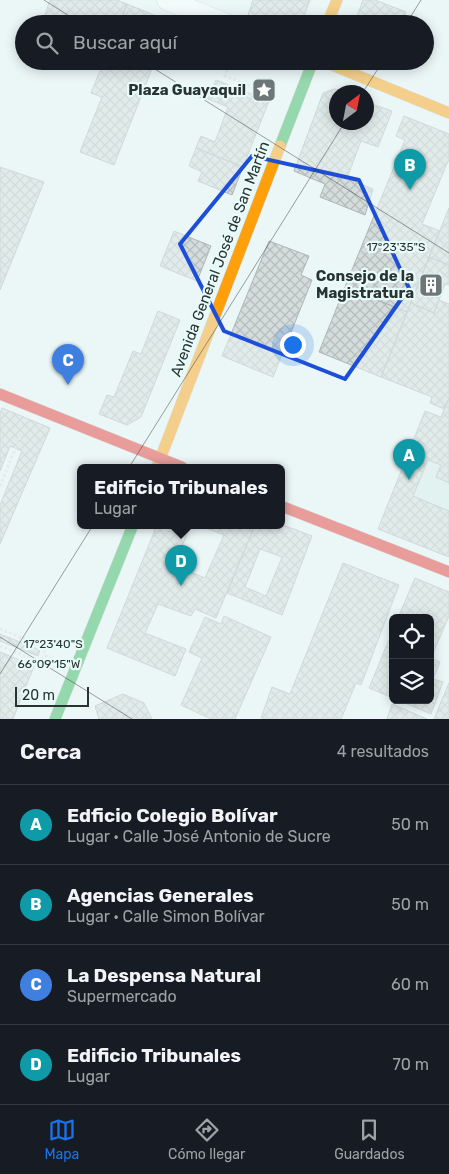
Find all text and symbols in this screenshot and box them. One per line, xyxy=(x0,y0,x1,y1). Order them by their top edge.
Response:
search box xyxy=(15,15,434,70)
icon: search xyxy=(33,29,61,57)
text: Buscar aquí xyxy=(73,31,177,54)
place icon: Plaza Guayaquil xyxy=(251,77,277,103)
place label: Plaza Guayaquil xyxy=(128,81,246,99)
north arrow xyxy=(329,85,374,130)
street label: Avenida General José de San Martín xyxy=(167,139,273,379)
pin: B xyxy=(394,149,426,190)
text: 17°23'35"S xyxy=(366,240,426,254)
place label: Consejo de la Magistratura xyxy=(316,267,414,302)
building icon: Consejo de la Magistratura xyxy=(418,272,444,298)
your location xyxy=(280,332,306,358)
pin: C xyxy=(52,344,84,385)
pin: A xyxy=(393,439,425,480)
popup xyxy=(77,464,285,529)
text: Edificio Tribunales xyxy=(94,476,268,499)
text: Lugar xyxy=(94,499,137,518)
pin: D xyxy=(165,545,197,586)
map controls xyxy=(389,614,434,704)
button: locate xyxy=(389,614,434,659)
text: 17°23'40"S xyxy=(23,637,83,651)
text: 66°09'15"W xyxy=(18,657,81,671)
button: layers xyxy=(389,659,434,704)
scale bar xyxy=(15,684,89,707)
text: 20 m xyxy=(22,687,55,704)
text: Cerca xyxy=(20,739,81,764)
text: 4 resultados xyxy=(337,742,429,761)
text: Edficio Colegio Bolívar xyxy=(67,804,278,827)
text: A xyxy=(30,815,42,834)
text: 50 m xyxy=(391,815,429,834)
text: Lugar · Calle José Antonio de Sucre xyxy=(67,827,331,846)
text: Agencias Generales xyxy=(67,884,254,907)
text: B xyxy=(30,895,42,914)
text: 50 m xyxy=(391,895,429,914)
text: Lugar · Calle Simon Bolívar xyxy=(67,907,265,926)
text: La Despensa Natural xyxy=(67,964,261,987)
text: C xyxy=(30,975,42,994)
text: 60 m xyxy=(391,975,429,994)
text: Supermercado xyxy=(67,987,177,1006)
text: Edificio Tribunales xyxy=(67,1044,241,1067)
text: D xyxy=(30,1055,42,1074)
text: 70 m xyxy=(392,1055,429,1074)
text: Lugar xyxy=(67,1067,110,1086)
tab: Mapa xyxy=(44,1116,79,1163)
tab: Cómo llegar xyxy=(168,1116,245,1163)
tab: Guardados xyxy=(334,1116,405,1163)

